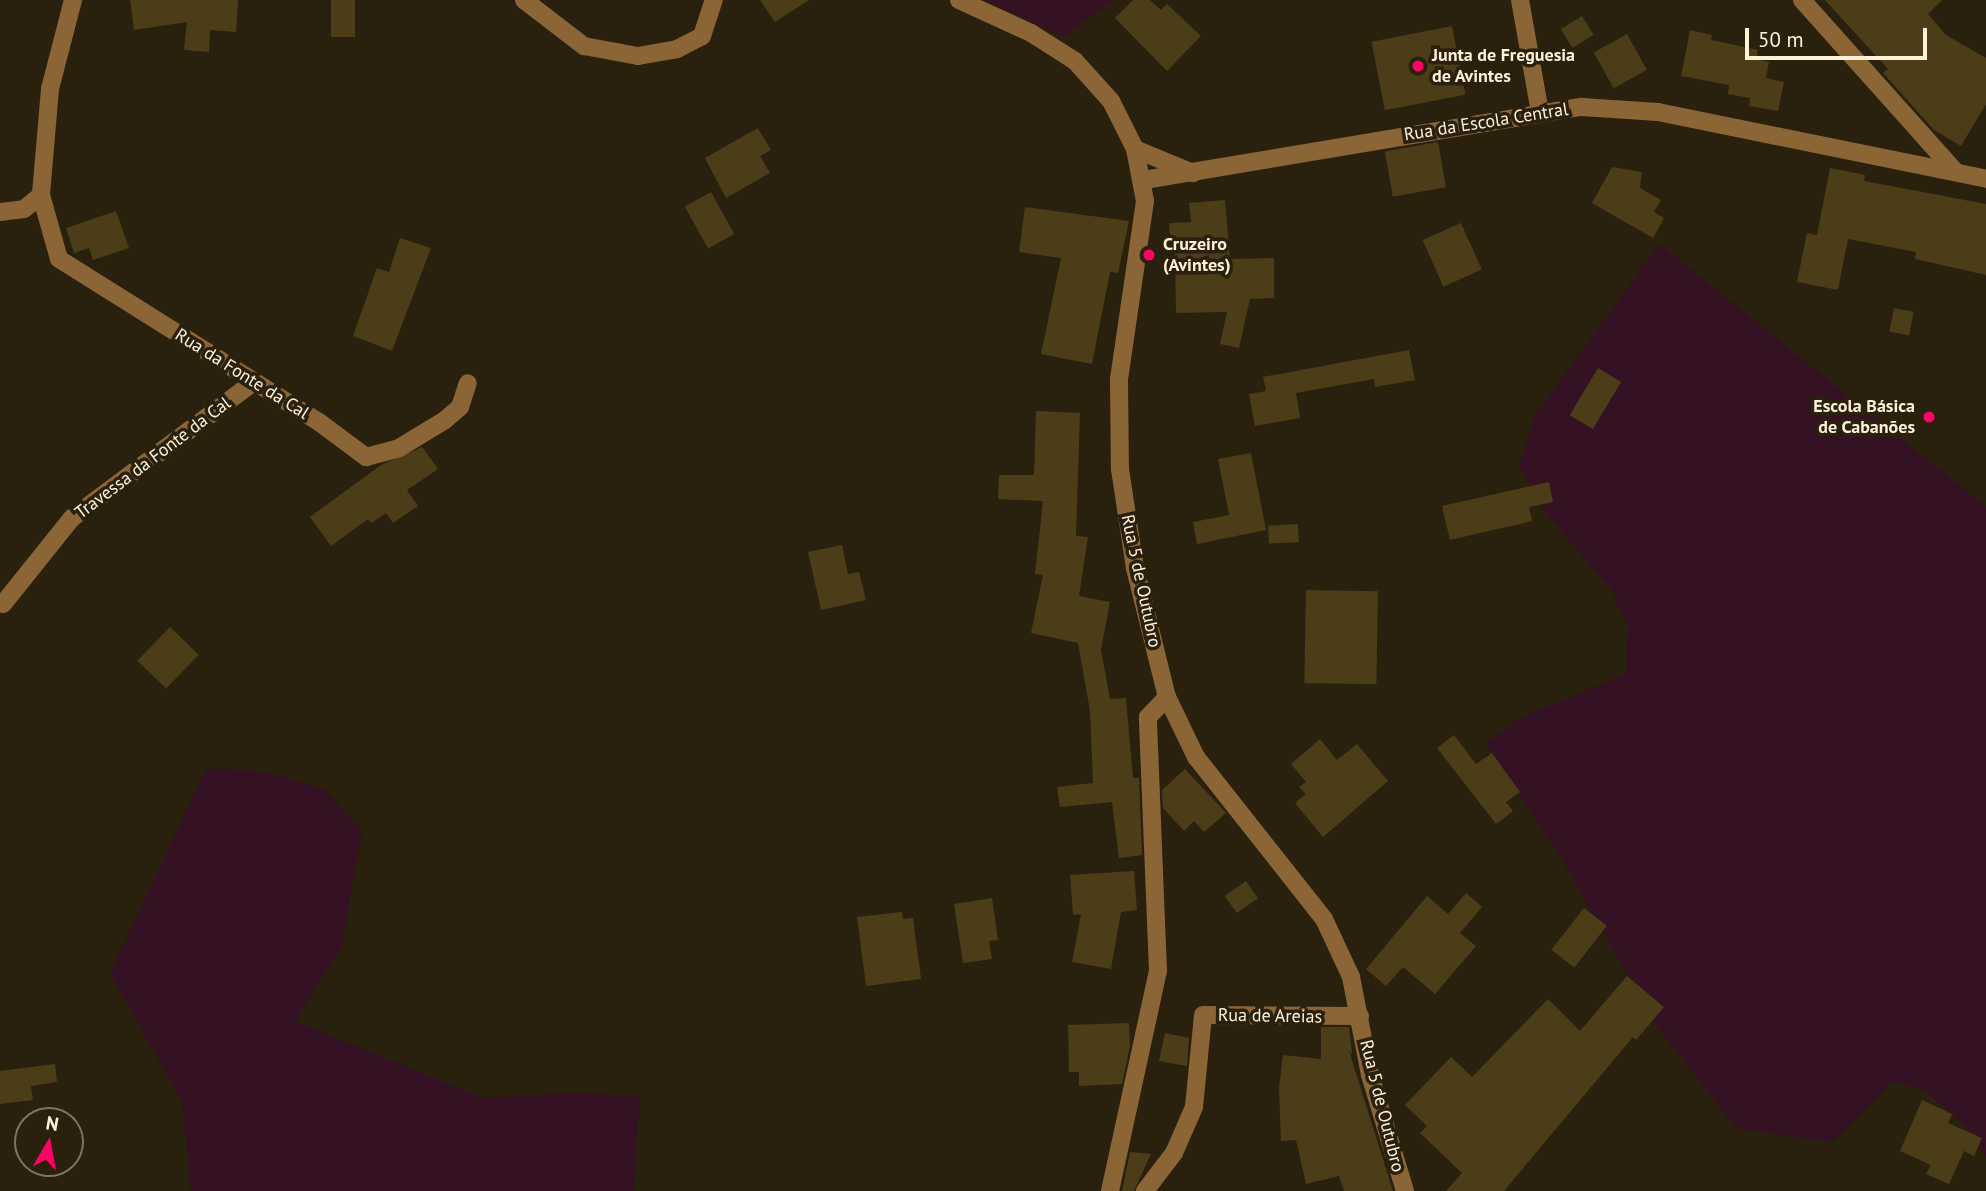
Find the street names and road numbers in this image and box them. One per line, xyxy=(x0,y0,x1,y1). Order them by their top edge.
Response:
street label: Rua da Escola Central xyxy=(1402,98,1570,146)
street label: Rua da Fonte da Cal xyxy=(171,324,313,424)
street label: Travessa da Fonte da Cal xyxy=(71,392,235,524)
street label: Rua 5 de Outubro xyxy=(1116,512,1166,650)
street label: Rua de Areias xyxy=(1217,1004,1323,1028)
street label: Rua 5 de Outubro xyxy=(1355,1038,1409,1174)

